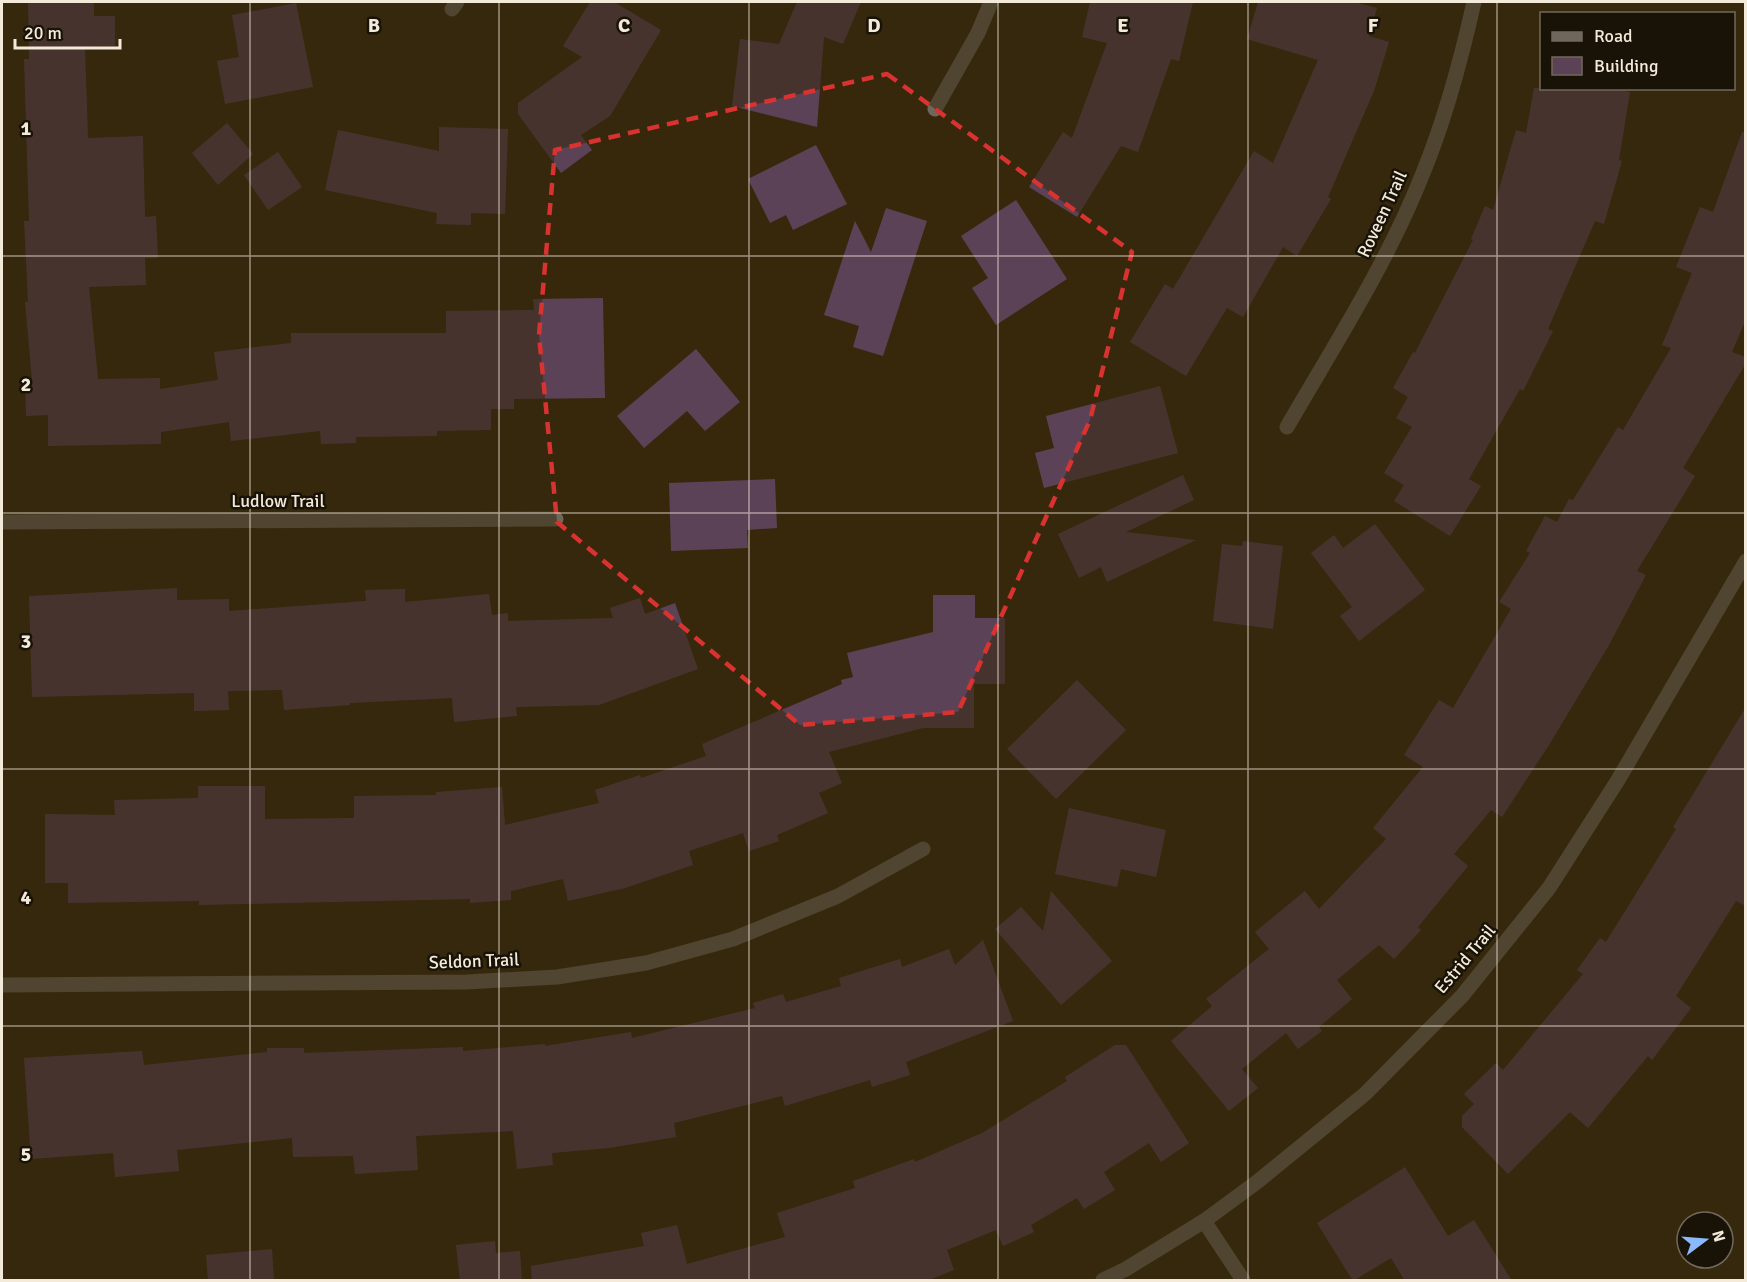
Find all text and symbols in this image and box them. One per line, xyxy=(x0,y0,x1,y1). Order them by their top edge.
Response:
scale bar xyxy=(15,12,120,50)
legend xyxy=(1540,12,1735,90)
text: B xyxy=(368,13,380,38)
text: C xyxy=(618,13,630,38)
text: D xyxy=(867,13,881,38)
text: E xyxy=(1117,13,1129,38)
text: F xyxy=(1368,13,1379,38)
text: 20 m xyxy=(24,22,62,44)
text: Road xyxy=(1594,25,1633,47)
text: Building xyxy=(1594,55,1658,77)
text: 1 xyxy=(21,116,32,141)
street label: Roveen Trail xyxy=(1352,167,1412,261)
text: 2 xyxy=(21,372,31,397)
street label: Ludlow Trail xyxy=(231,490,325,512)
text: 3 xyxy=(21,629,31,654)
text: 4 xyxy=(21,885,32,910)
street label: Estrid Trail xyxy=(1430,920,1500,998)
street label: Seldon Trail xyxy=(428,948,520,974)
text: 5 xyxy=(21,1142,31,1167)
north arrow xyxy=(1675,1210,1735,1270)
text: N xyxy=(1707,1228,1730,1244)

